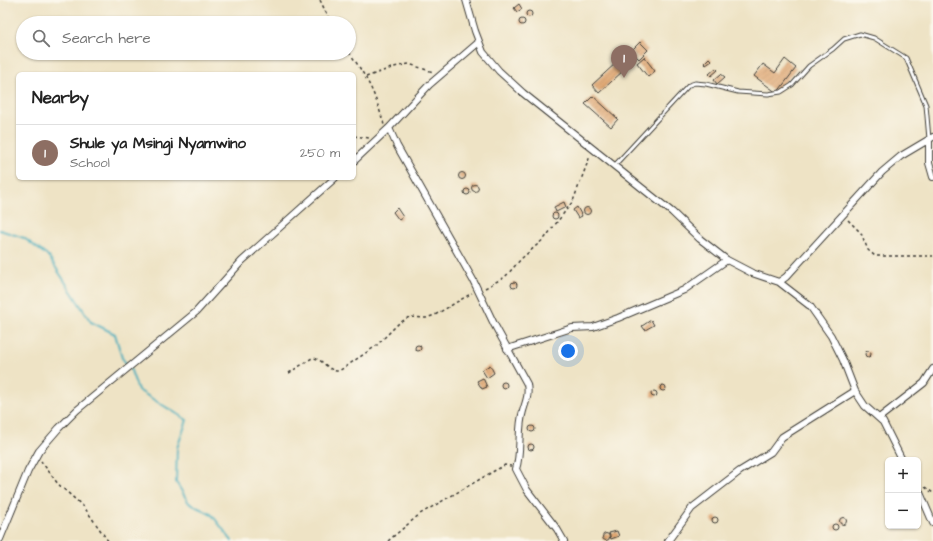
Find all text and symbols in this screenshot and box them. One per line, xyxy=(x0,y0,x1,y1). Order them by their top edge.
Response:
search box xyxy=(16,16,356,60)
icon: search xyxy=(30,27,52,49)
text: Search here xyxy=(62,28,151,49)
pin: 1 xyxy=(611,45,637,78)
text: Nearby xyxy=(32,86,89,110)
text: Shule ya Msingi Nyamwino xyxy=(70,133,246,154)
text: 1 xyxy=(44,144,46,162)
text: 250 m xyxy=(300,144,340,162)
text: School xyxy=(70,154,110,172)
your location xyxy=(558,341,578,361)
map controls xyxy=(885,457,921,529)
button: + xyxy=(885,457,921,493)
button: − xyxy=(885,493,921,529)

